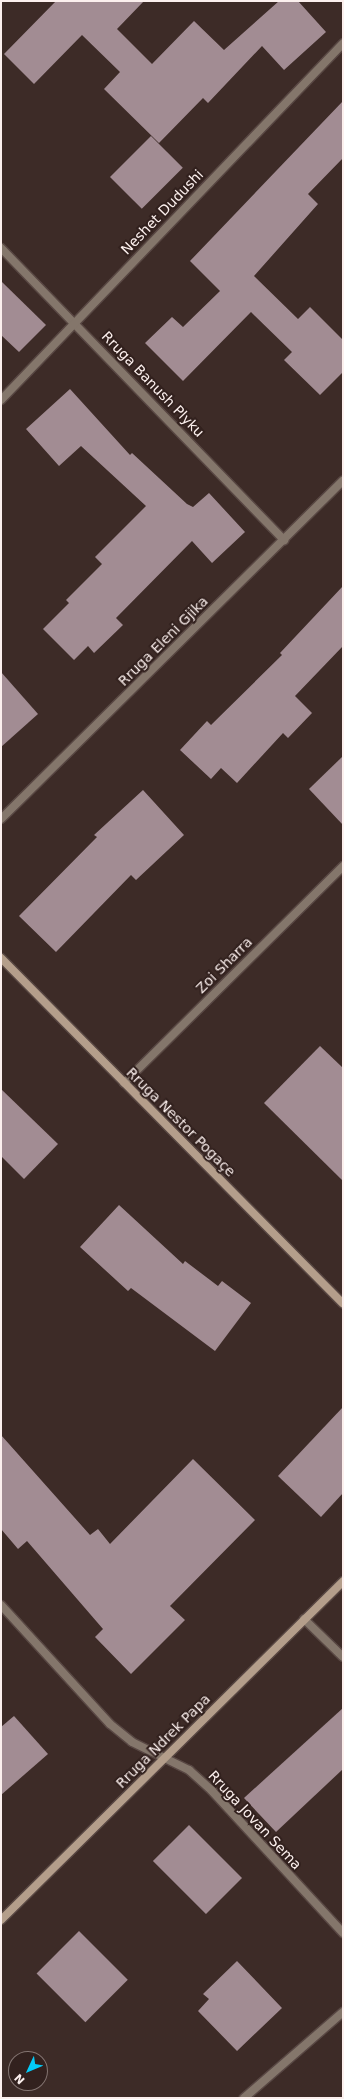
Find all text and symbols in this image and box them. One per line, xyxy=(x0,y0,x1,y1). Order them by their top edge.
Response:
street label: Neshet Dudushi xyxy=(117,166,207,258)
street label: Rruga Banush Plyku xyxy=(98,328,208,440)
street label: Rruga Eleni Gjika xyxy=(115,593,211,689)
street label: Zoi Sharra xyxy=(192,933,256,997)
street label: Rruga Nestor Pogaçe xyxy=(123,1064,239,1180)
street label: Rruga Ndrek Papa xyxy=(112,1690,214,1792)
street label: Rruga Jovan Sema xyxy=(205,1767,305,1873)
north arrow xyxy=(8,2051,48,2091)
text: N xyxy=(12,2071,28,2087)

